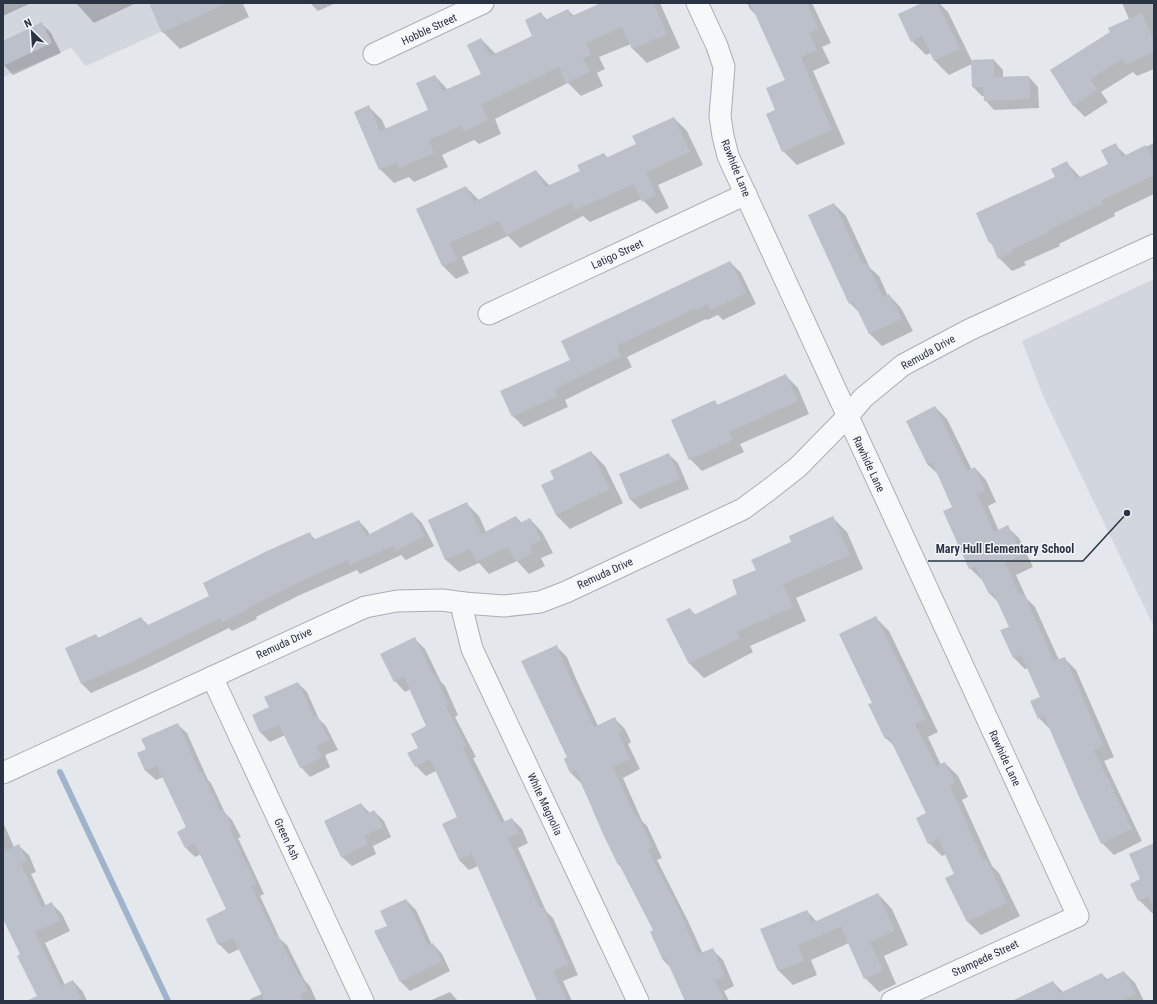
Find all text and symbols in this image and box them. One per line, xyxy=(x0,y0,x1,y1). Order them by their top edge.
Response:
street label: Hobble Street xyxy=(400,11,459,48)
north arrow xyxy=(12,12,52,52)
text: N xyxy=(22,16,34,31)
street label: Rawhide Lane xyxy=(718,138,753,199)
street label: Latigo Street xyxy=(589,237,645,272)
street label: Remuda Drive xyxy=(899,332,958,373)
street label: Rawhide Lane xyxy=(850,434,887,494)
callout: Mary Hull Elementary School xyxy=(928,537,1083,561)
text: Mary Hull Elementary School xyxy=(936,542,1074,556)
street label: Remuda Drive xyxy=(575,555,635,592)
street label: Remuda Drive xyxy=(254,625,314,662)
street label: Rawhide Lane xyxy=(986,728,1023,788)
street label: White Magnolia xyxy=(524,771,565,837)
street label: Green Ash xyxy=(271,816,302,862)
street label: Stampede Street xyxy=(950,937,1021,980)

